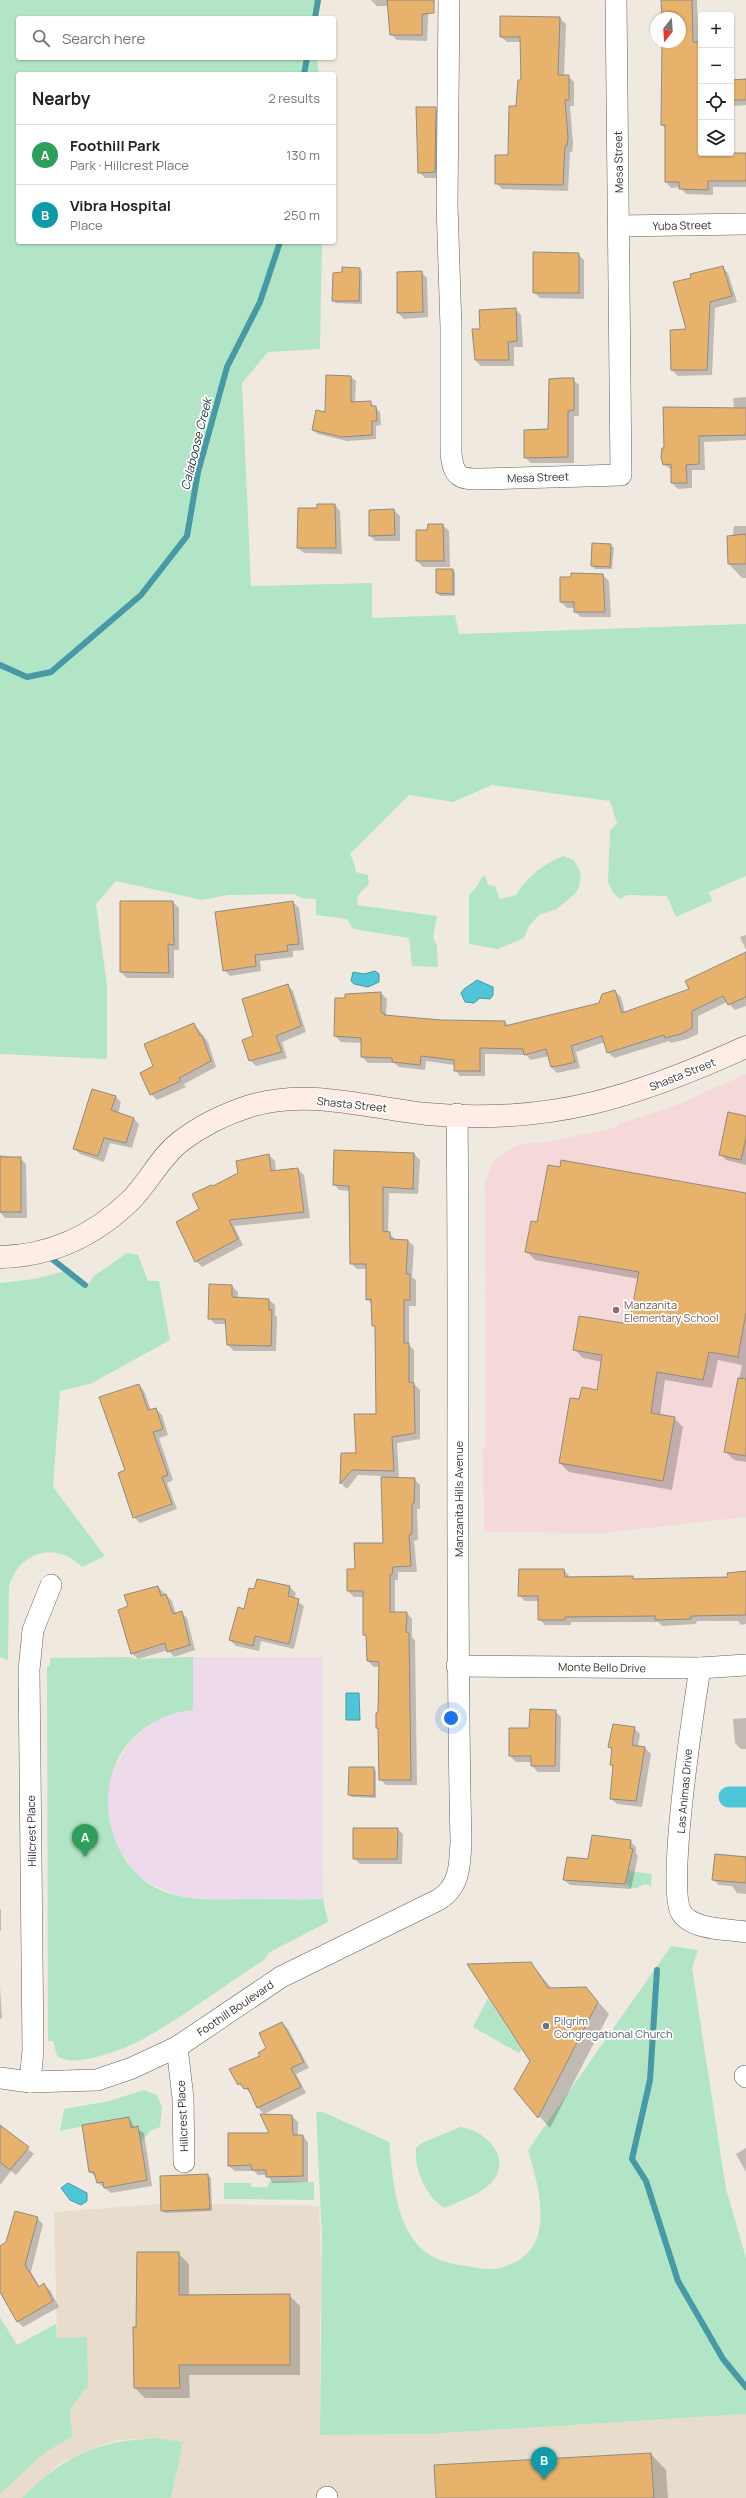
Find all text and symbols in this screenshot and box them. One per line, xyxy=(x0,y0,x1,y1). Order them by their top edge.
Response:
north arrow xyxy=(650,12,686,48)
map controls xyxy=(698,12,734,156)
button: + xyxy=(698,12,734,48)
search box xyxy=(16,16,336,60)
icon: search xyxy=(30,27,52,49)
text: Search here xyxy=(62,28,145,49)
button: − xyxy=(698,48,734,84)
button: locate xyxy=(698,84,734,120)
text: Nearby xyxy=(32,87,90,110)
text: 2 results xyxy=(268,89,320,107)
button: layers xyxy=(698,120,734,156)
street label: Mesa Street xyxy=(610,131,626,193)
text: Foothill Park xyxy=(70,135,160,156)
text: A xyxy=(41,146,49,164)
text: 130 m xyxy=(286,146,320,164)
text: Park · Hillcrest Place xyxy=(70,156,189,174)
text: Vibra Hospital xyxy=(70,195,171,216)
text: B xyxy=(41,206,49,224)
text: 250 m xyxy=(284,206,320,224)
text: Place xyxy=(70,216,103,234)
street label: Yuba Street xyxy=(652,217,712,233)
water label: Calaboose Creek xyxy=(176,394,216,492)
street label: Mesa Street xyxy=(507,468,569,486)
street label: Shasta Street xyxy=(647,1054,717,1094)
street label: Shasta Street xyxy=(316,1093,388,1115)
place label: Manzanita Elementary School xyxy=(624,1297,719,1325)
marker: Manzanita Elementary School xyxy=(611,1305,621,1315)
street label: Manzanita Hills Avenue xyxy=(451,1440,466,1557)
street label: Monte Bello Drive xyxy=(558,1659,647,1675)
your location xyxy=(441,1708,461,1728)
street label: Las Animas Drive xyxy=(673,1747,695,1834)
street label: Hillcrest Place xyxy=(23,1794,39,1867)
pin: A xyxy=(72,1824,98,1857)
street label: Foothill Boulevard xyxy=(194,1977,276,2039)
place label: Pilgrim Congregational Church xyxy=(554,2013,673,2041)
marker: Pilgrim Congregational Church xyxy=(541,2021,551,2031)
street label: Hillcrest Place xyxy=(173,2079,191,2152)
pin: B xyxy=(531,2447,557,2480)

